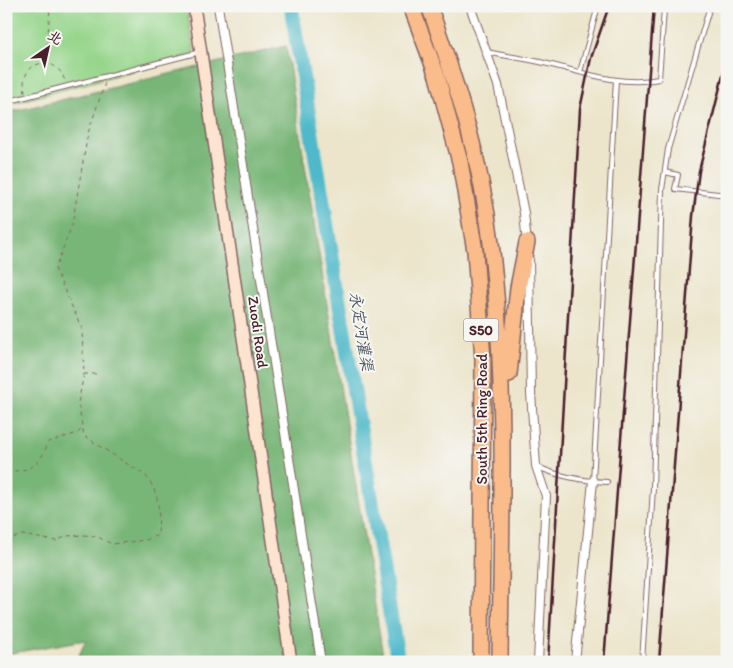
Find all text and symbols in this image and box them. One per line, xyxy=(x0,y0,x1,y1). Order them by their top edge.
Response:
north arrow xyxy=(22,22,72,72)
text: 北 xyxy=(44,27,66,49)
water label: 永定河灌渠 xyxy=(346,290,377,374)
street label: Zuodi Road xyxy=(244,295,272,369)
road number: S50 xyxy=(464,318,498,342)
street label: South 5th Ring Road xyxy=(473,353,491,484)

